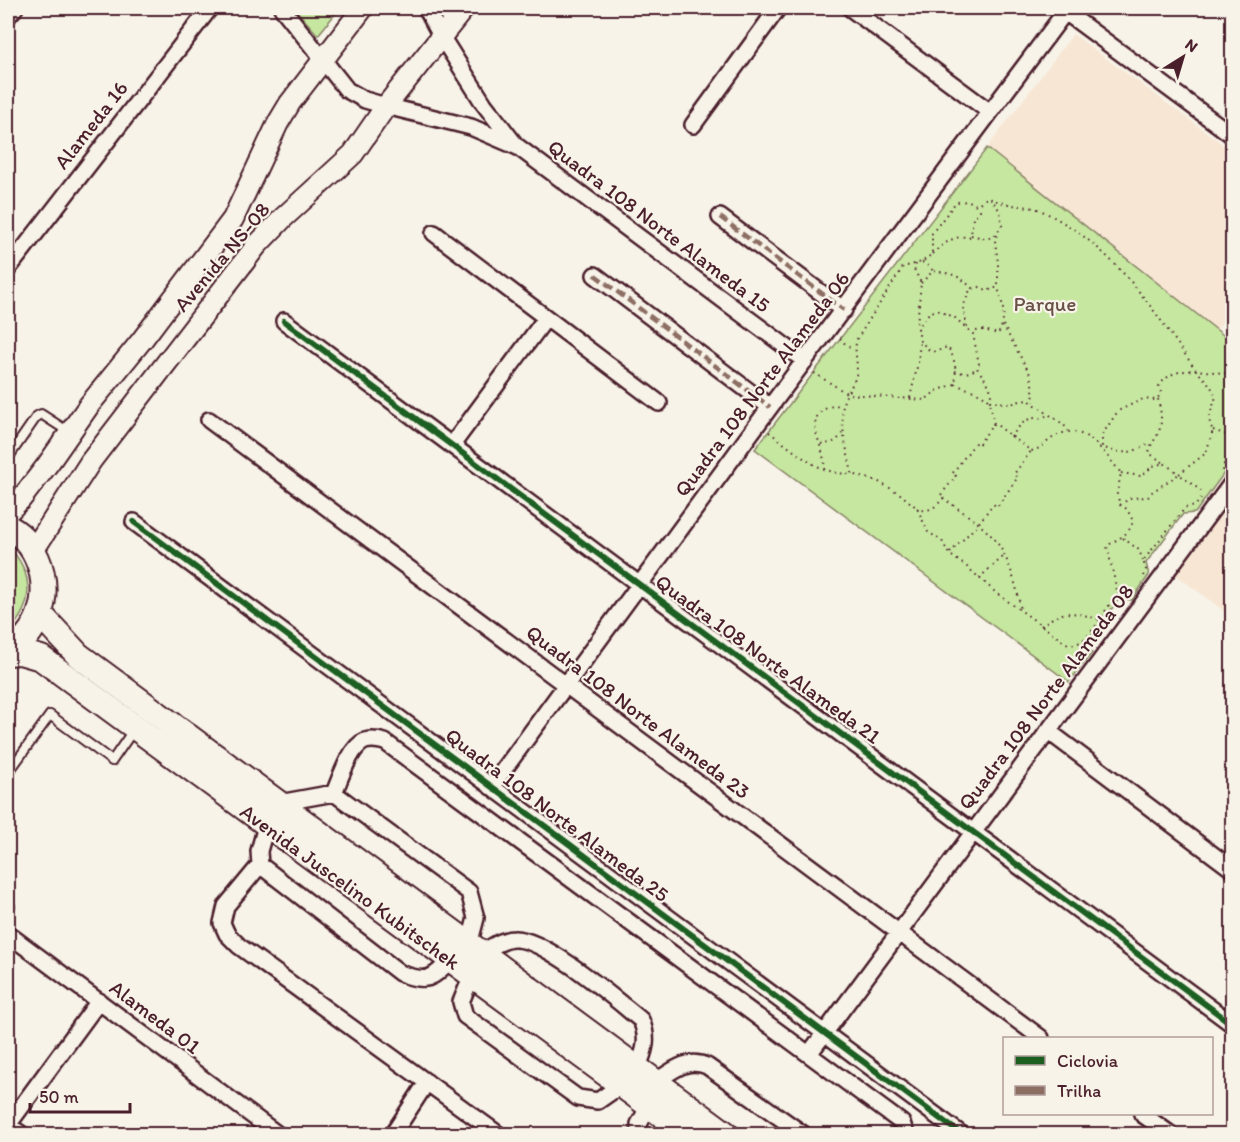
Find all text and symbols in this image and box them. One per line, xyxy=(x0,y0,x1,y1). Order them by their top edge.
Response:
north arrow xyxy=(1153,27,1213,87)
text: N xyxy=(1182,35,1202,56)
street label: Alameda 16 xyxy=(48,76,133,174)
street label: Quadra 108 Norte Alameda 15 xyxy=(543,134,775,317)
street label: Avenida NS-08 xyxy=(169,197,275,317)
street label: Quadra 108 Norte Alameda 06 xyxy=(669,266,854,501)
park label: Parque xyxy=(1014,291,1076,316)
street label: Quadra 108 Norte Alameda 21 xyxy=(651,569,886,749)
street label: Quadra 108 Norte Alameda 08 xyxy=(953,579,1139,814)
street label: Quadra 108 Norte Alameda 23 xyxy=(521,619,755,804)
street label: Quadra 108 Norte Alameda 25 xyxy=(441,722,674,907)
street label: Avenida Juscelino Kubitschek xyxy=(236,798,465,975)
street label: Alameda 01 xyxy=(105,974,206,1059)
legend xyxy=(1003,1037,1213,1115)
text: Ciclovia xyxy=(1057,1050,1119,1072)
scale bar xyxy=(30,1076,130,1114)
text: Trilha xyxy=(1057,1080,1101,1102)
text: 50 m xyxy=(39,1086,79,1108)

